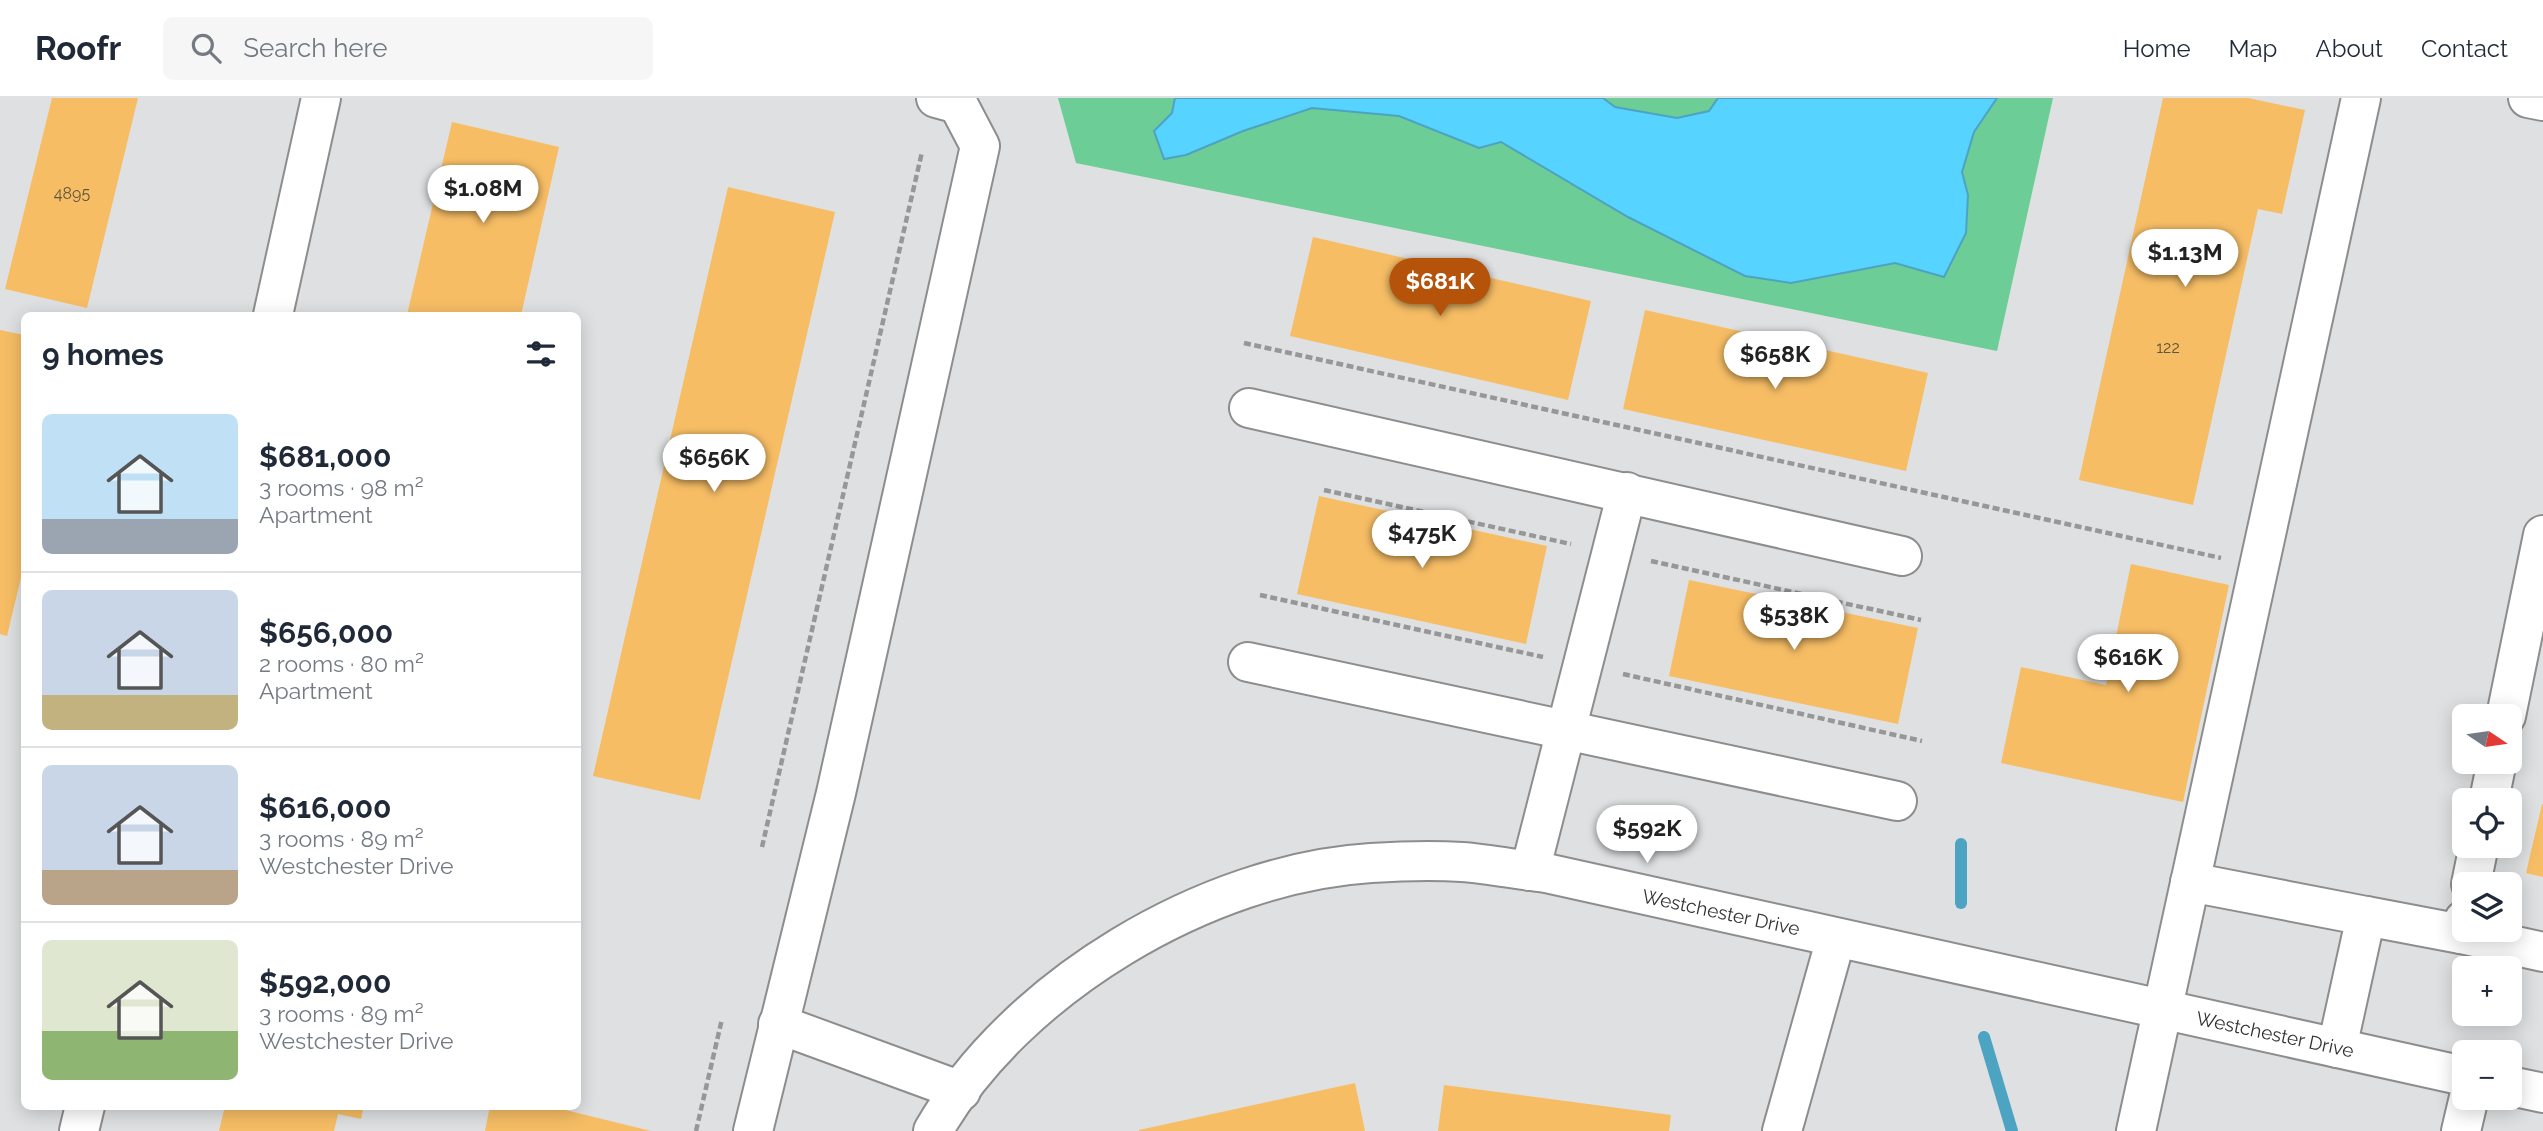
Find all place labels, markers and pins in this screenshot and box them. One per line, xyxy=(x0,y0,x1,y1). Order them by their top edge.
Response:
pin: $1.08M xyxy=(426,166,540,225)
pin: $1.13M xyxy=(2128,230,2242,289)
pin: $681K xyxy=(1391,258,1489,318)
pin: $658K xyxy=(1726,331,1824,391)
pin: $656K xyxy=(665,434,763,494)
pin: $475K xyxy=(1373,510,1471,570)
pin: $538K xyxy=(1745,592,1843,652)
pin: $616K xyxy=(2079,634,2177,694)
pin: $592K xyxy=(1598,806,1696,865)

